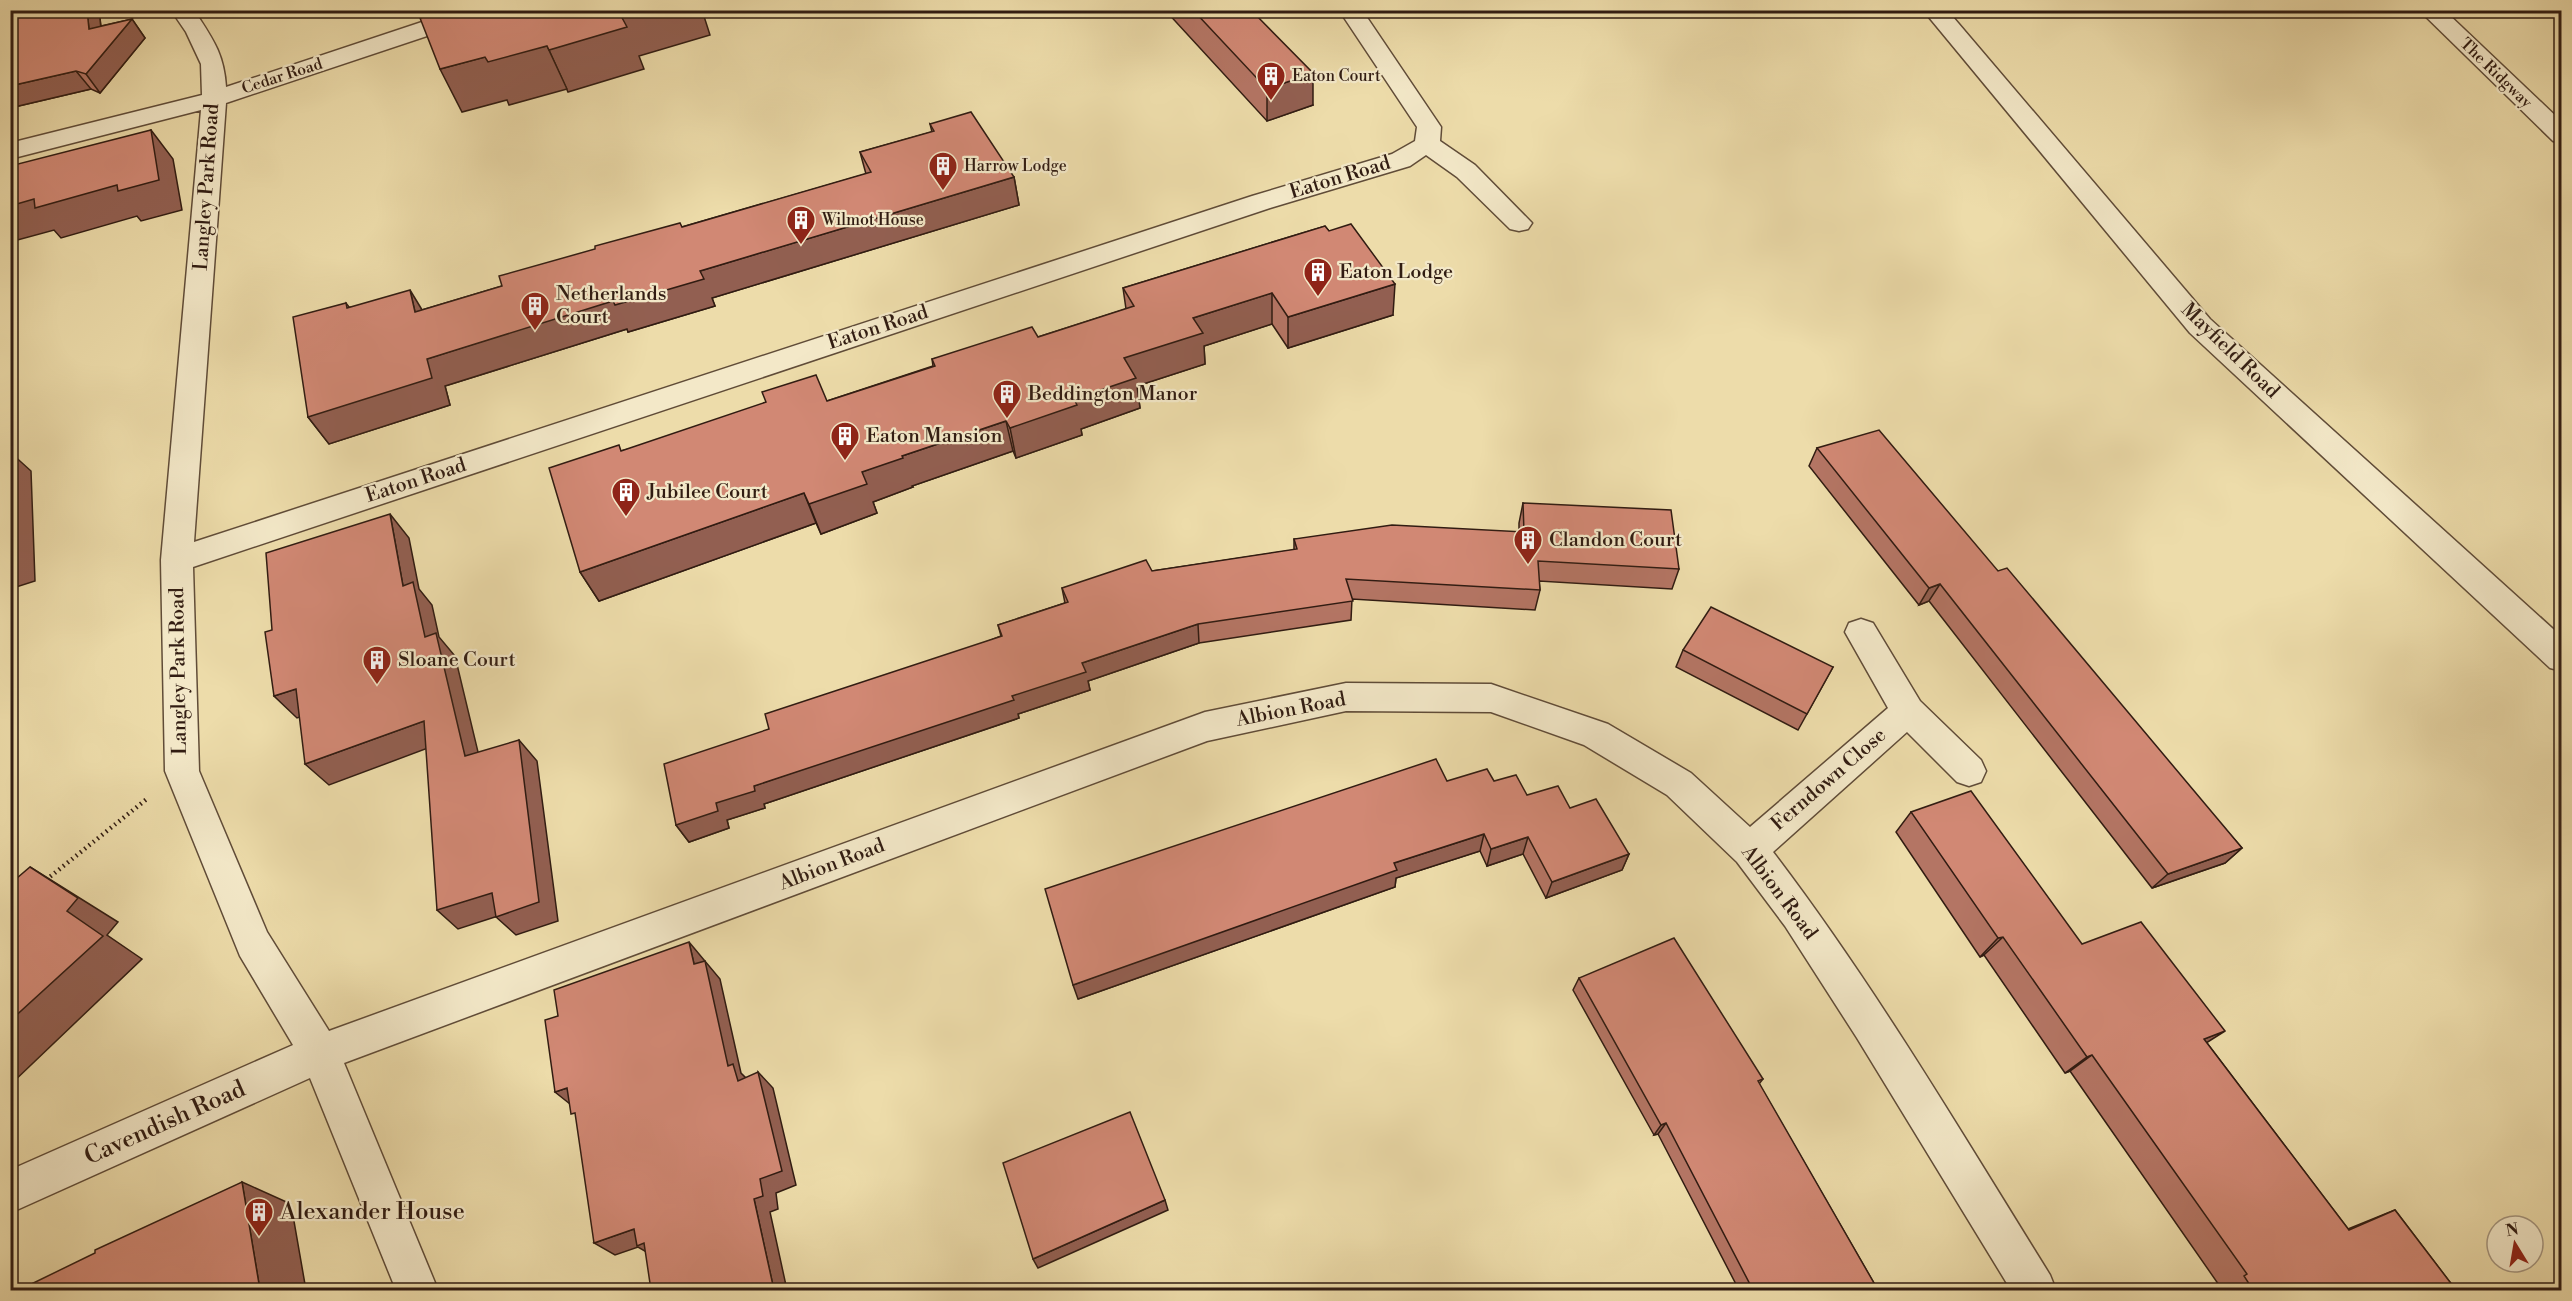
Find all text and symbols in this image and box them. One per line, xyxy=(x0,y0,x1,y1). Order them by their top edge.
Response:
street label: The Ridgway xyxy=(2456,34,2536,112)
street label: Cedar Road xyxy=(239,54,325,98)
building icon: Eaton Court xyxy=(1255,60,1287,102)
place label: Eaton Court xyxy=(1292,66,1381,86)
street label: Langley Park Road xyxy=(189,102,225,271)
building icon: Harrow Lodge xyxy=(927,150,959,192)
street label: Eaton Road xyxy=(1286,151,1394,205)
place label: Harrow Lodge xyxy=(964,156,1067,176)
building icon: Wilmot House xyxy=(785,204,817,246)
place label: Wilmot House xyxy=(821,210,924,230)
building icon: Eaton Lodge xyxy=(1302,256,1334,298)
place label: Eaton Lodge xyxy=(1339,260,1453,285)
place label: Netherlands Court xyxy=(556,282,666,330)
building icon: Netherlands Court xyxy=(519,290,551,332)
street label: Mayfield Road xyxy=(2175,298,2285,405)
street label: Eaton Road xyxy=(824,300,932,356)
building icon: Beddington Manor xyxy=(991,378,1023,420)
place label: Beddington Manor xyxy=(1027,382,1198,407)
building icon: Eaton Mansion xyxy=(829,420,861,462)
place label: Eaton Mansion xyxy=(866,424,1002,449)
street label: Eaton Road xyxy=(362,453,470,509)
building icon: Jubilee Court xyxy=(610,476,642,518)
place label: Jubilee Court xyxy=(646,480,768,505)
building icon: Clandon Court xyxy=(1512,524,1544,566)
place label: Clandon Court xyxy=(1549,528,1682,553)
street label: Langley Park Road xyxy=(165,586,193,755)
building icon: Sloane Court xyxy=(361,644,393,686)
place label: Sloane Court xyxy=(398,648,516,673)
street label: Albion Road xyxy=(1233,687,1349,733)
street label: Ferndown Close xyxy=(1766,723,1892,837)
street label: Albion Road xyxy=(775,833,889,897)
street label: Albion Road xyxy=(1735,840,1823,945)
street label: Cavendish Road xyxy=(80,1074,251,1172)
building icon: Alexander House xyxy=(243,1196,275,1238)
place label: Alexander House xyxy=(279,1197,465,1227)
north arrow xyxy=(2485,1214,2545,1274)
text: N xyxy=(2504,1219,2521,1241)

